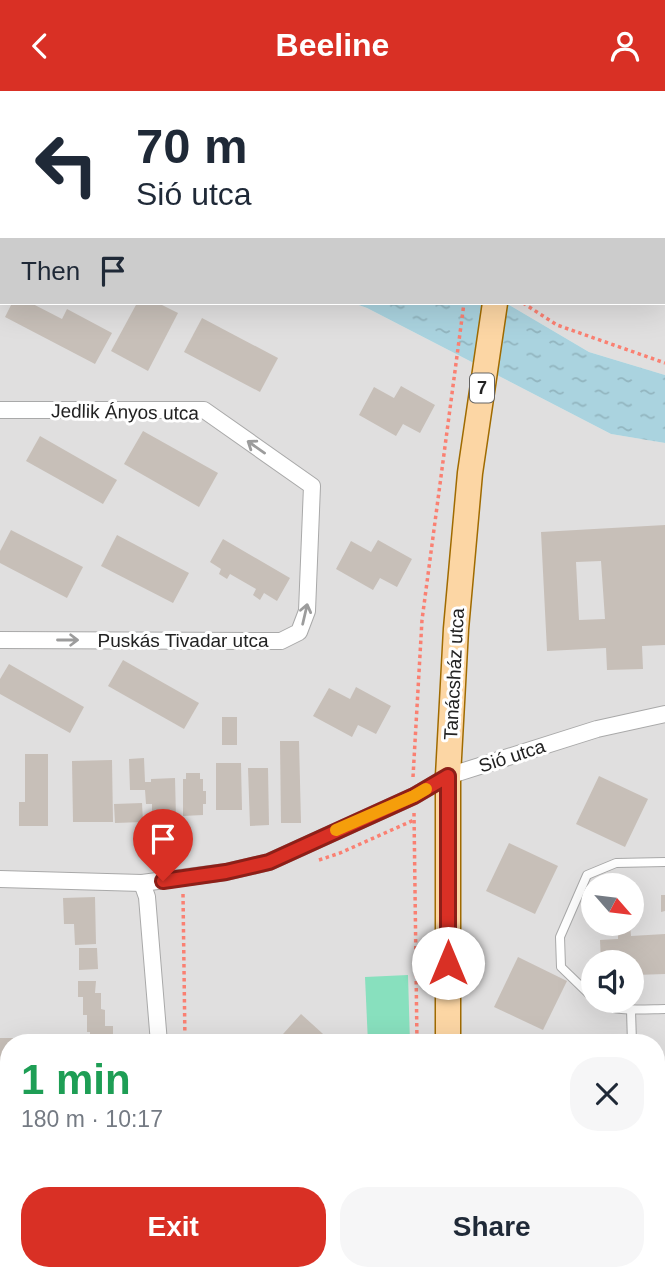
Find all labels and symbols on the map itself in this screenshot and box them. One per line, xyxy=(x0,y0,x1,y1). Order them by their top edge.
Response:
road number: 7 xyxy=(470,373,494,403)
street label: Jedlik Ányos utca xyxy=(51,400,200,424)
one-way arrow xyxy=(247,440,266,454)
one-way arrow xyxy=(298,603,312,626)
street label: Tanácsház utca xyxy=(440,607,468,740)
street label: Puskás Tivadar utca xyxy=(97,630,269,651)
one-way arrow xyxy=(56,633,79,647)
street label: Sió utca xyxy=(476,735,548,777)
pin xyxy=(133,809,193,881)
north arrow xyxy=(581,873,644,936)
position arrow xyxy=(411,926,485,1000)

